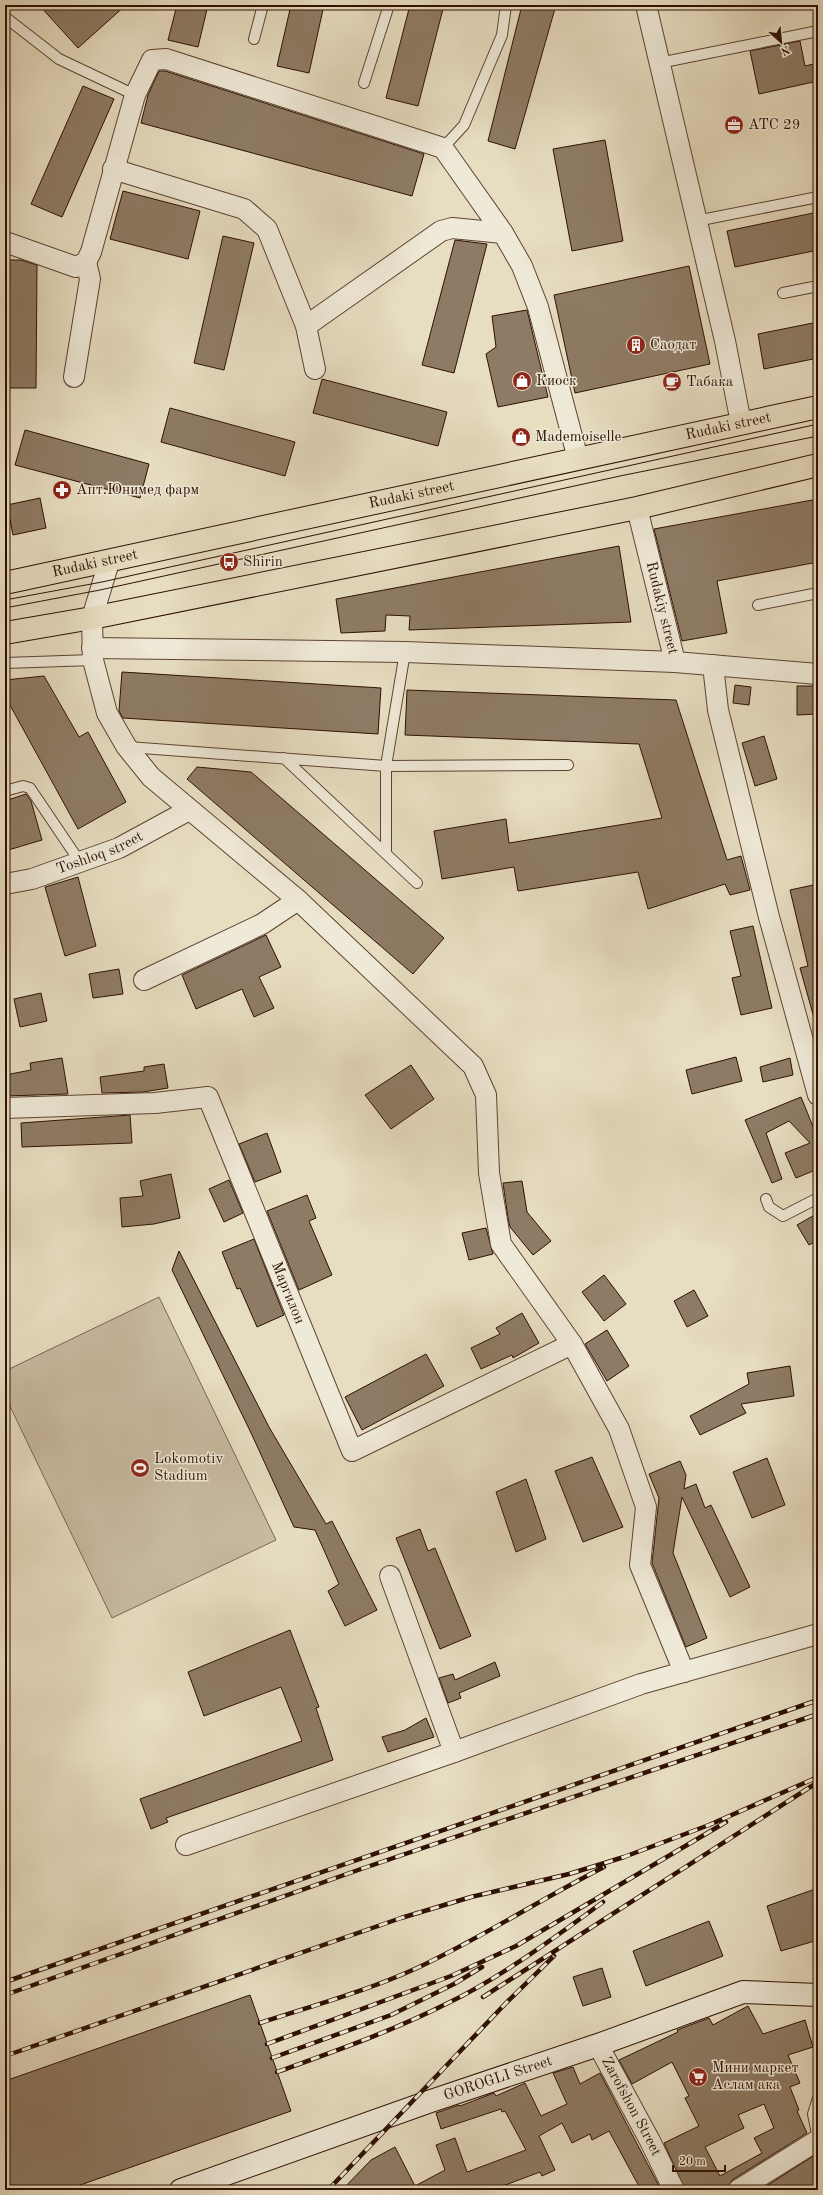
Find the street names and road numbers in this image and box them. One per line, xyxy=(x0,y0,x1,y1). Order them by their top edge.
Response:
street label: Rudaki street xyxy=(684,410,772,443)
street label: Rudaki street xyxy=(367,478,456,512)
street label: Rudaki street xyxy=(51,547,139,580)
street label: Rudakiy street xyxy=(643,560,680,656)
street label: Toshloq street xyxy=(54,829,146,877)
street label: Маргилон xyxy=(268,1260,307,1326)
street label: GOROGLI Street xyxy=(442,2053,554,2104)
street label: Zarofshon Street xyxy=(599,2055,664,2159)

